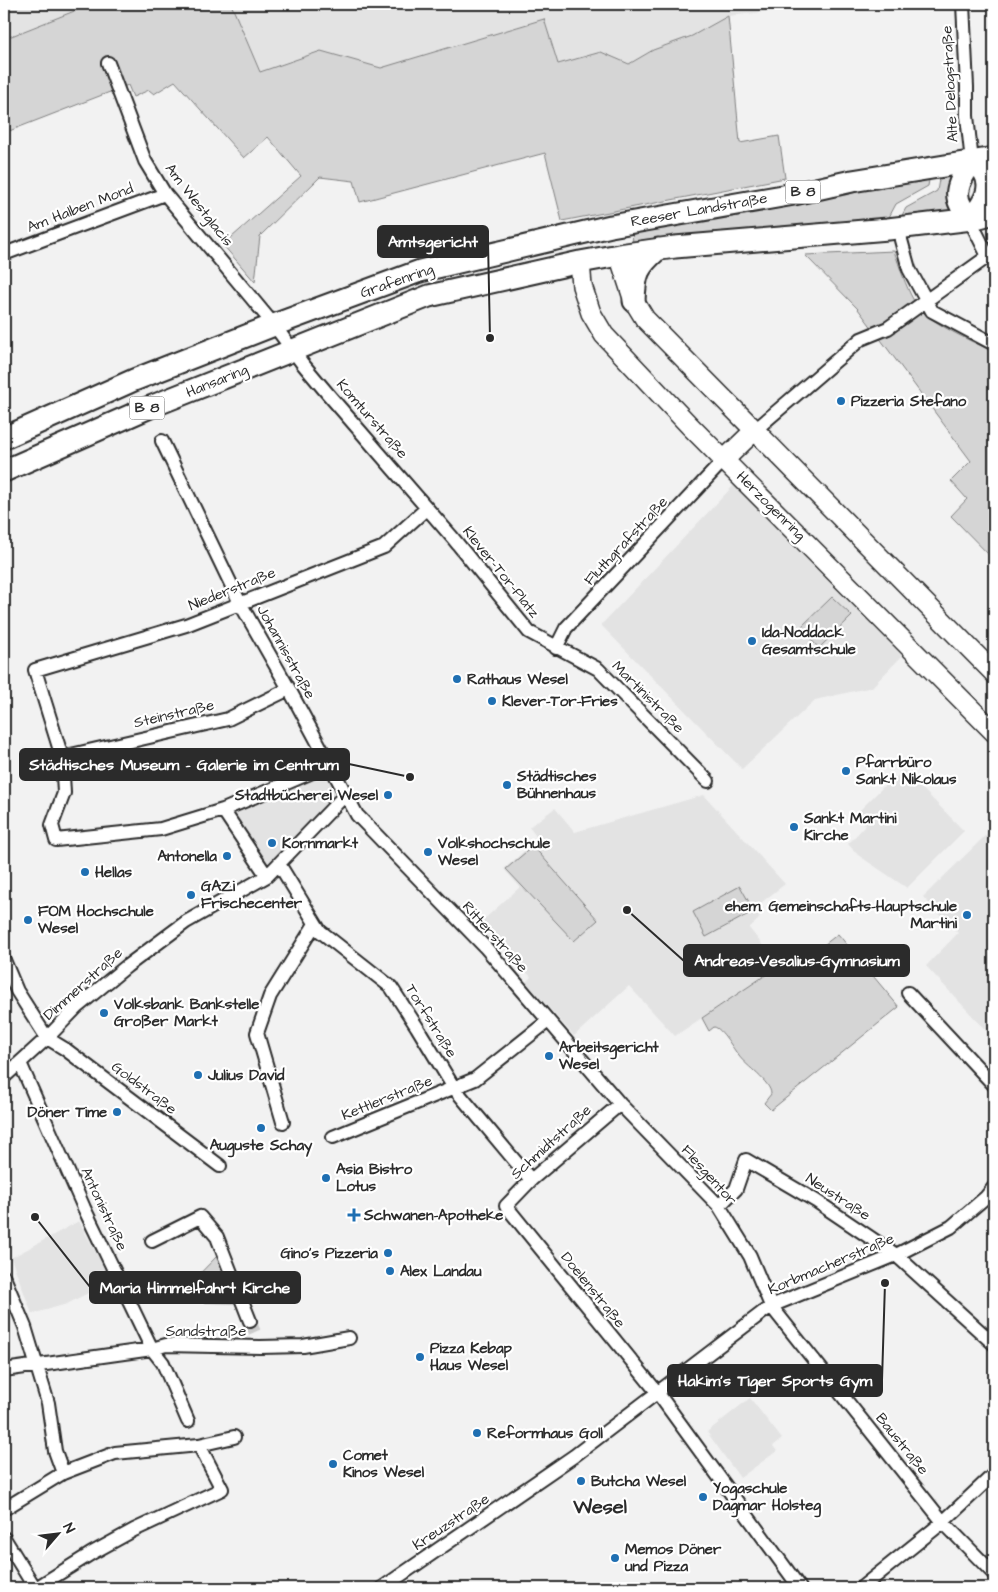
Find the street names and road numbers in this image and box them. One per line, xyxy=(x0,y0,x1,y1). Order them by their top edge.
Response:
street label: Alte Delogstraße xyxy=(936,25,965,143)
street label: Am Westglacis xyxy=(159,159,238,252)
street label: Am Halben Mond xyxy=(24,178,137,238)
road number: B 8 xyxy=(786,180,820,203)
street label: Reeser Landstraße xyxy=(629,188,769,232)
street label: Grafenring xyxy=(357,259,437,304)
street label: Hansaring xyxy=(183,359,252,404)
street label: Komturstraße xyxy=(331,375,413,463)
road number: B 8 xyxy=(130,396,164,419)
street label: Herzogenring xyxy=(731,467,811,546)
street label: Fluthgrafstraße xyxy=(579,492,674,591)
street label: Klever-Tor-Platz xyxy=(458,522,545,623)
street label: Niederstraße xyxy=(185,562,279,616)
street label: Johannisstraße xyxy=(251,601,321,703)
street label: Martinistraße xyxy=(607,656,689,738)
street label: Steinstraße xyxy=(132,695,216,733)
street label: Ritterstraße xyxy=(457,897,533,977)
street label: Dimmerstraße xyxy=(39,943,127,1025)
street label: Torfstraße xyxy=(400,980,462,1062)
street label: Goldstraße xyxy=(107,1056,181,1120)
street label: Kettlerstraße xyxy=(338,1070,436,1126)
street label: Schmidtstraße xyxy=(506,1100,596,1184)
street label: Flesgentor xyxy=(676,1140,742,1210)
street label: Antonistraße xyxy=(76,1164,132,1254)
street label: Neustraße xyxy=(801,1168,875,1226)
street label: Korbmacherstraße xyxy=(765,1228,897,1300)
street label: Doelenstraße xyxy=(556,1247,630,1333)
street label: Sandstraße xyxy=(166,1321,246,1342)
street label: Baustraße xyxy=(870,1409,934,1479)
street label: Kreuzstraße xyxy=(408,1488,494,1556)

